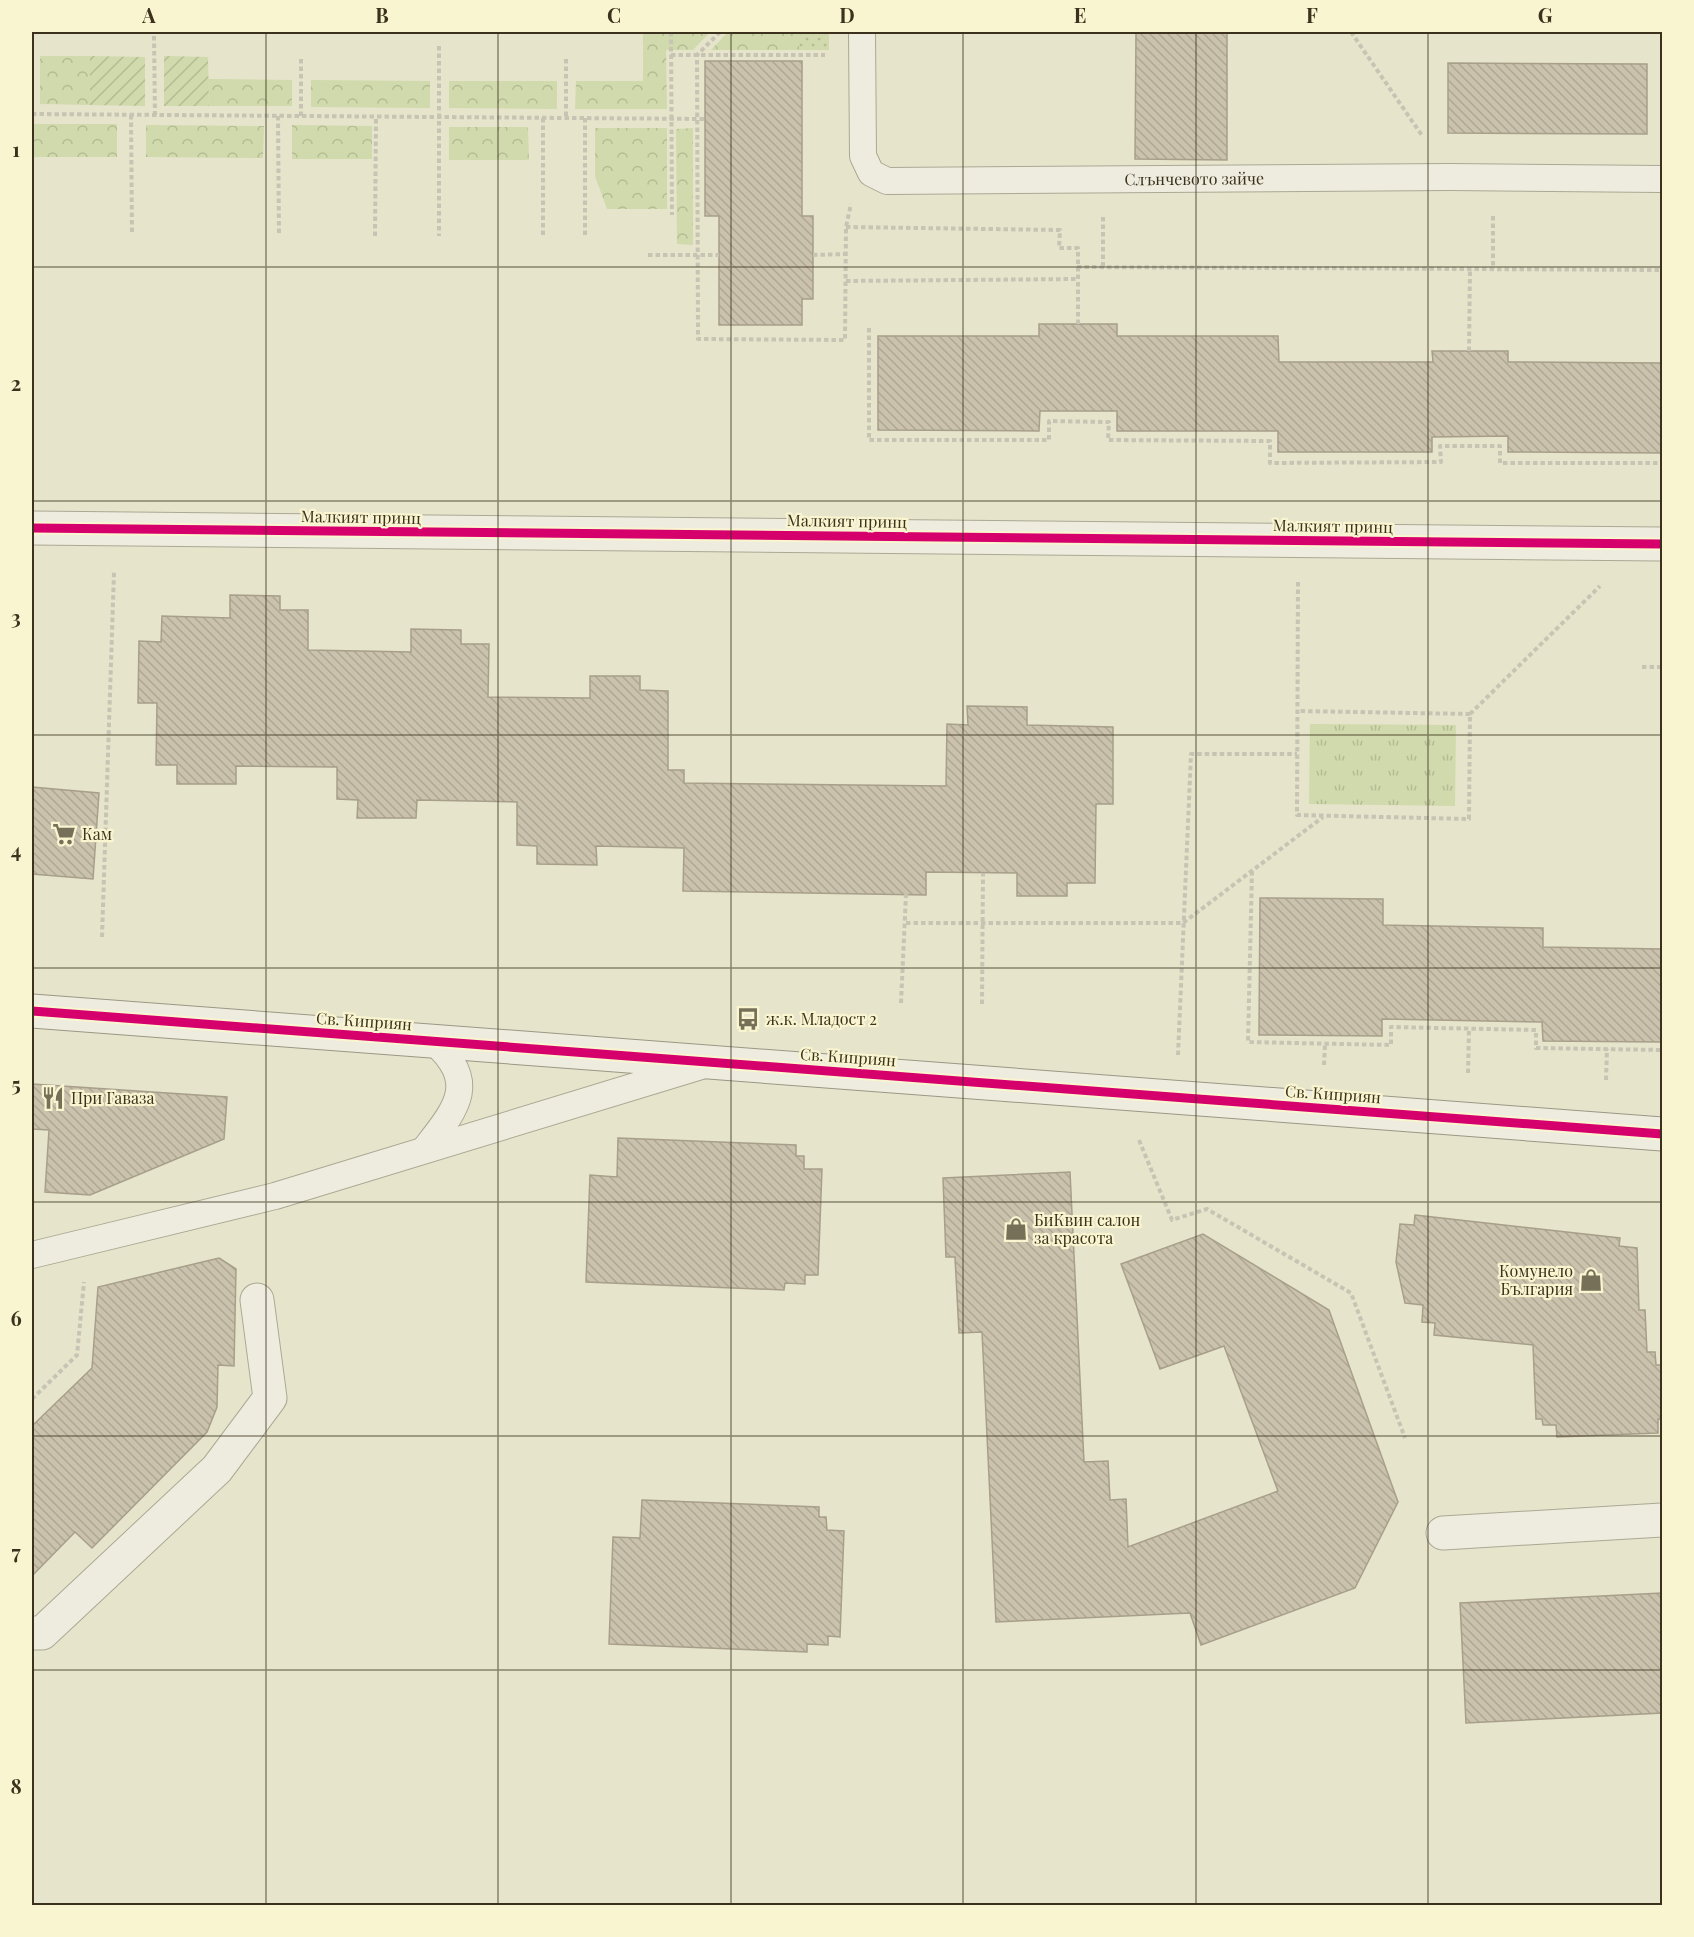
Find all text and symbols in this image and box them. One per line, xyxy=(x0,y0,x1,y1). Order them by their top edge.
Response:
text: A xyxy=(141,1,156,28)
text: B xyxy=(375,1,389,28)
text: C xyxy=(607,1,621,28)
text: D xyxy=(839,1,855,28)
text: E xyxy=(1074,1,1086,28)
text: F xyxy=(1306,1,1318,28)
text: G xyxy=(1538,1,1553,28)
text: 1 xyxy=(12,135,20,162)
street label: Слънчевото зайче xyxy=(1124,167,1264,189)
text: 2 xyxy=(11,369,21,396)
street label: Малкият принц xyxy=(301,505,421,528)
street label: Малкият принц xyxy=(787,509,907,532)
street label: Малкият принц xyxy=(1273,514,1393,537)
text: 3 xyxy=(11,603,21,630)
supermarket icon: Кам xyxy=(51,821,77,847)
place label: Кам xyxy=(82,823,112,844)
text: 4 xyxy=(11,836,21,863)
bus stop icon: ж.к. Младост 2 xyxy=(735,1006,761,1032)
street label: Св. Киприян xyxy=(315,1007,413,1034)
place label: ж.к. Младост 2 xyxy=(766,1008,877,1029)
street label: Св. Киприян xyxy=(799,1043,897,1070)
text: 5 xyxy=(11,1070,21,1097)
street label: Св. Киприян xyxy=(1284,1080,1382,1107)
restaurant icon: При Гаваза xyxy=(40,1085,66,1111)
place label: При Гаваза xyxy=(71,1087,154,1108)
place label: БиКвин салон за красота xyxy=(1034,1209,1140,1248)
shop icon: БиКвин салон за красота xyxy=(1003,1216,1029,1242)
place label: Комунело България xyxy=(1499,1260,1573,1299)
shop icon: Комунело България xyxy=(1578,1267,1604,1293)
text: 6 xyxy=(10,1304,22,1331)
text: 7 xyxy=(11,1538,21,1565)
text: 8 xyxy=(10,1772,22,1799)

